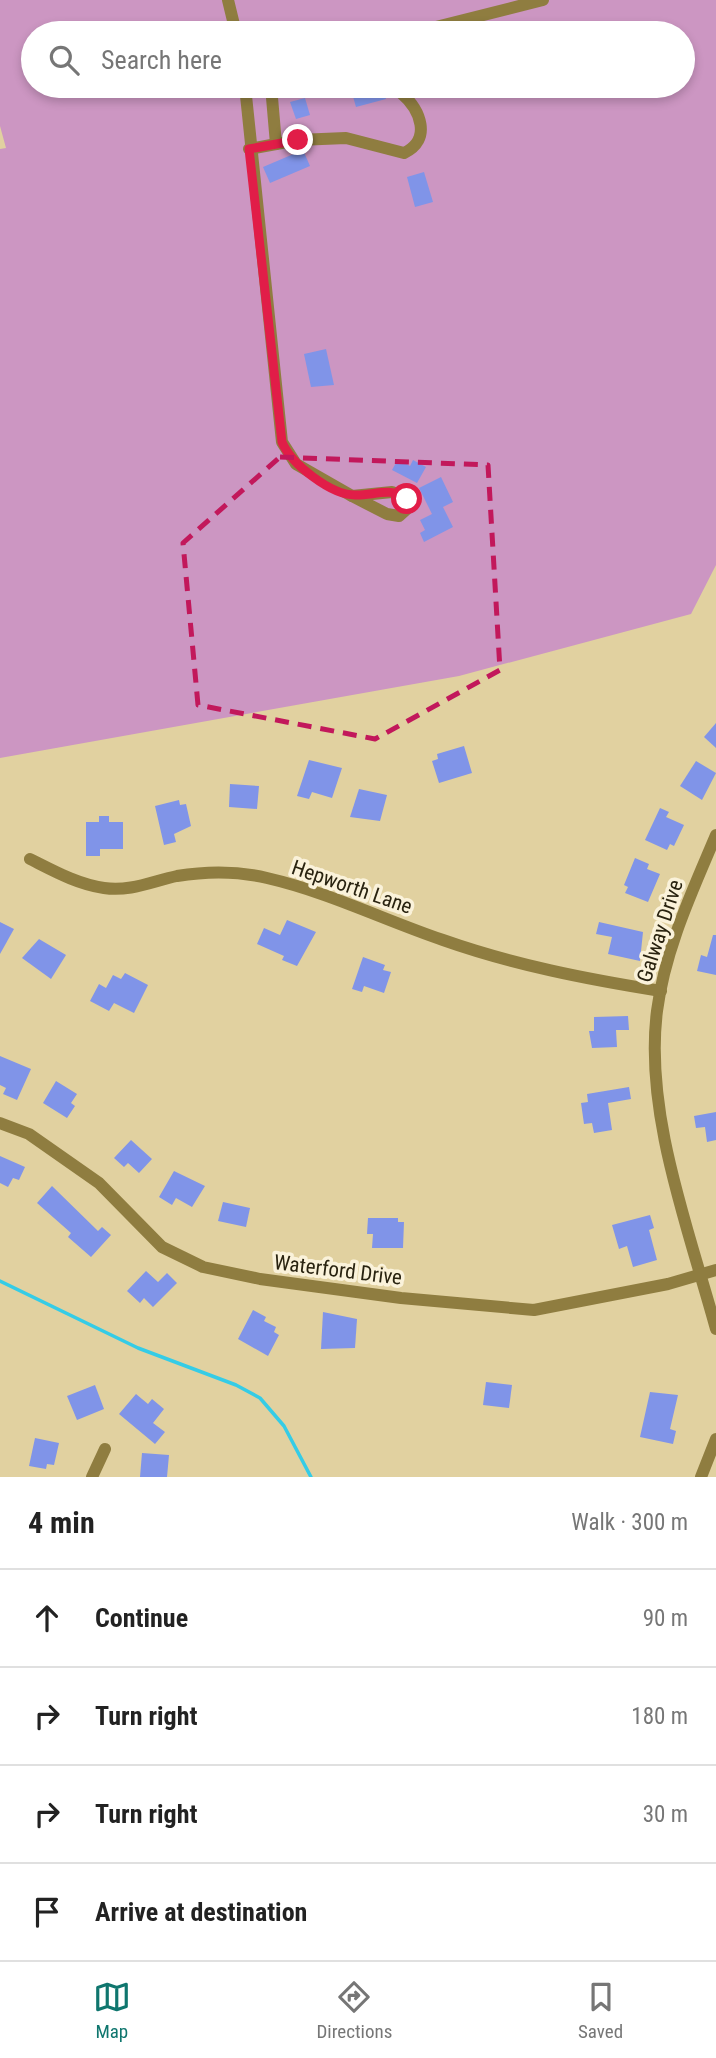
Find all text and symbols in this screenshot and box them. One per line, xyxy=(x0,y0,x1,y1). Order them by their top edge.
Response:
search box xyxy=(21,21,695,98)
icon: search xyxy=(45,41,83,79)
text: Search here xyxy=(101,45,222,75)
route end xyxy=(282,124,313,155)
route start xyxy=(391,483,422,514)
street label: Hepworth Lane xyxy=(289,855,415,919)
street label: Galway Drive xyxy=(632,877,688,985)
street label: Waterford Drive xyxy=(273,1250,404,1290)
text: 4 min xyxy=(28,1505,95,1540)
text: Walk · 300 m xyxy=(571,1509,688,1536)
icon: ahead xyxy=(28,1599,66,1637)
text: Continue xyxy=(95,1603,188,1633)
text: 90 m xyxy=(643,1605,688,1632)
icon: right xyxy=(28,1697,66,1735)
text: Turn right xyxy=(95,1701,197,1731)
text: 180 m xyxy=(631,1703,688,1730)
icon: right xyxy=(28,1795,66,1833)
text: Turn right xyxy=(95,1799,197,1829)
text: 30 m xyxy=(643,1801,688,1828)
icon: arrive xyxy=(28,1893,66,1931)
text: Arrive at destination xyxy=(95,1897,307,1927)
tab: Map xyxy=(93,1978,131,2043)
tab: Directions xyxy=(316,1978,392,2043)
tab: Saved xyxy=(578,1978,623,2043)

